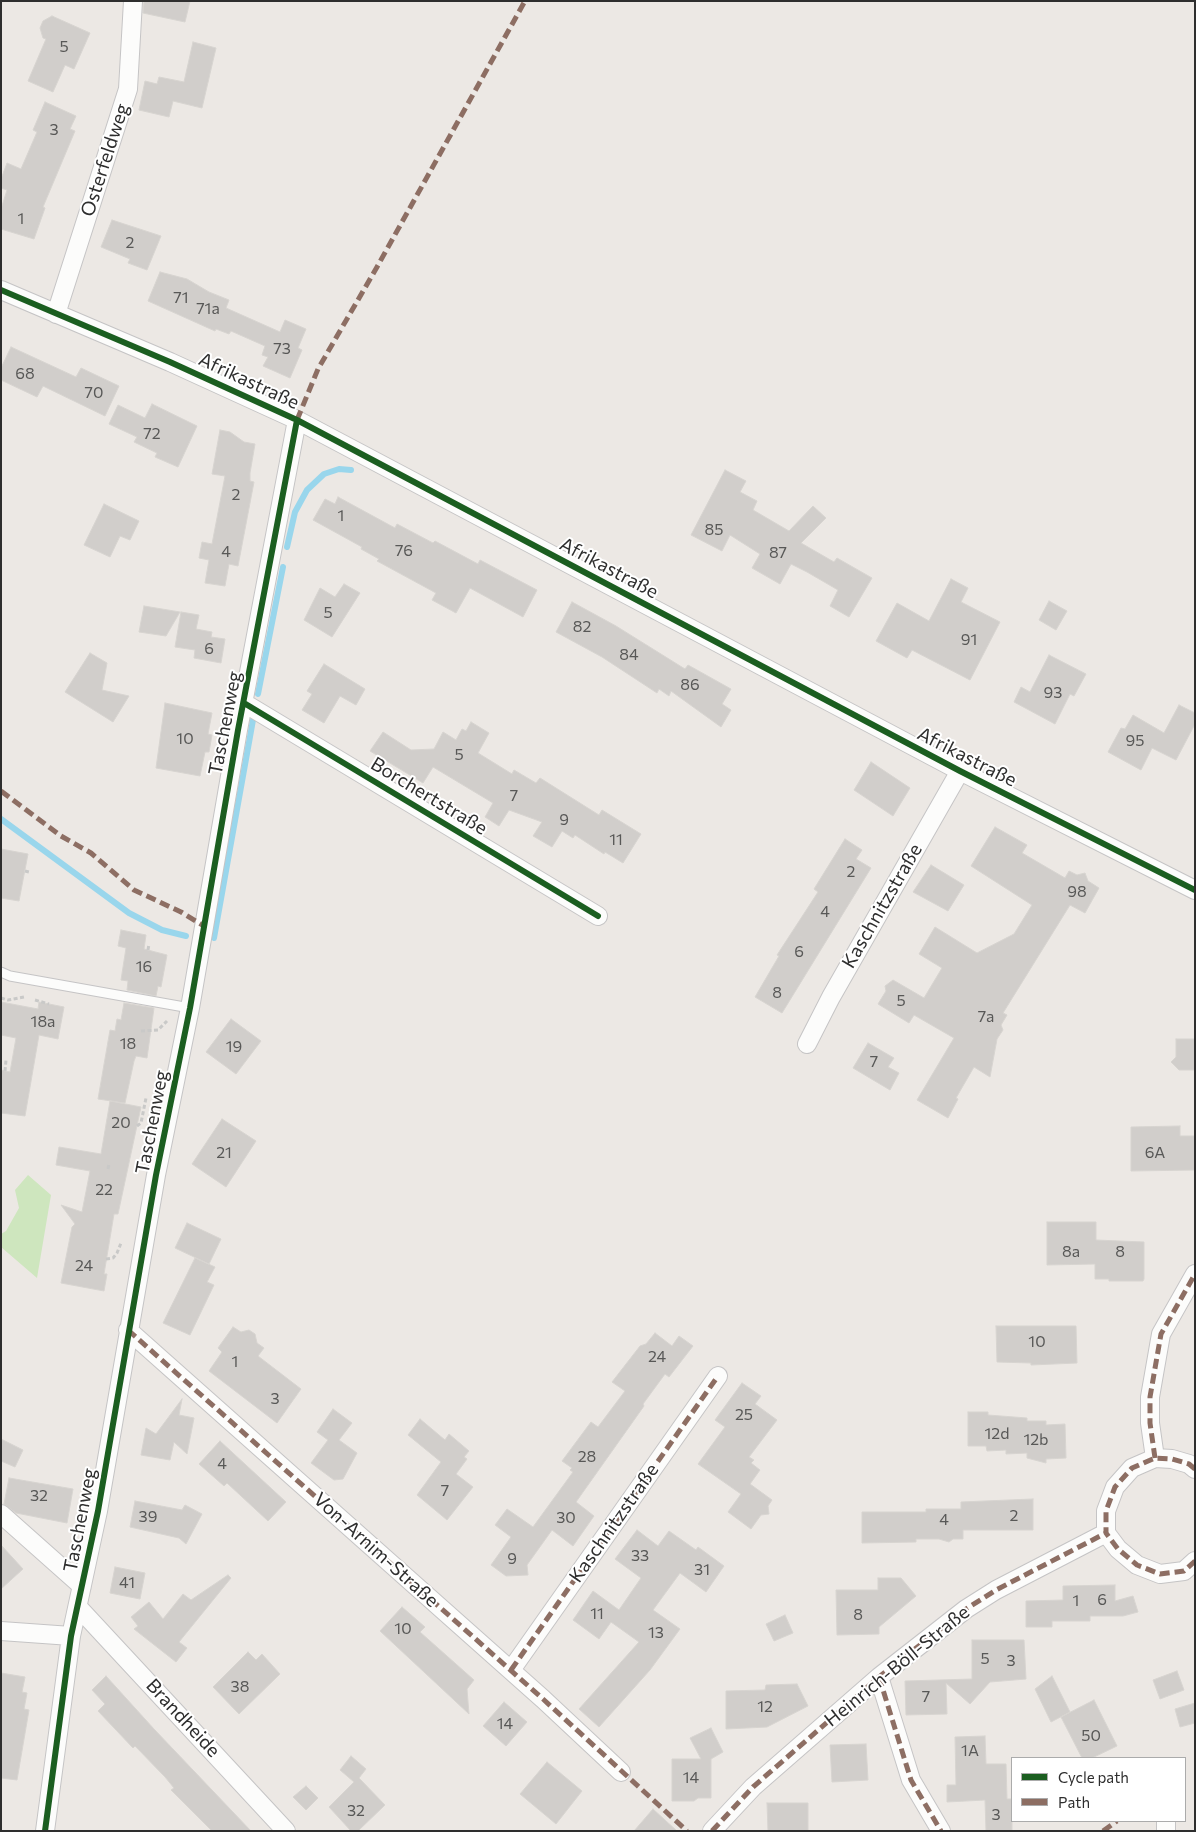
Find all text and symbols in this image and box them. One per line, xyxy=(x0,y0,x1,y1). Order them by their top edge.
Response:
house number: 5 xyxy=(59,37,69,57)
street label: Osterfeldweg xyxy=(76,101,134,219)
house number: 3 xyxy=(49,120,59,140)
house number: 1 xyxy=(18,209,24,229)
house number: 2 xyxy=(126,233,134,253)
house number: 71 xyxy=(173,288,189,308)
house number: 71a xyxy=(196,299,220,319)
house number: 73 xyxy=(273,339,291,359)
street label: Afrikastraße xyxy=(195,348,303,414)
house number: 68 xyxy=(15,364,35,384)
house number: 70 xyxy=(85,383,103,403)
house number: 72 xyxy=(143,424,161,444)
house number: 2 xyxy=(232,485,240,505)
house number: 1 xyxy=(338,506,344,526)
house number: 85 xyxy=(705,520,723,540)
street label: Afrikastraße xyxy=(556,533,662,603)
house number: 76 xyxy=(395,541,413,561)
house number: 4 xyxy=(221,542,231,562)
house number: 87 xyxy=(769,543,787,563)
house number: 5 xyxy=(323,603,333,623)
house number: 82 xyxy=(573,617,591,637)
house number: 91 xyxy=(961,630,977,650)
house number: 6 xyxy=(204,639,214,659)
house number: 84 xyxy=(619,645,639,665)
street label: Taschenweg xyxy=(204,669,246,777)
house number: 86 xyxy=(680,675,700,695)
house number: 93 xyxy=(1044,683,1062,703)
street label: Afrikastraße xyxy=(914,722,1020,792)
house number: 10 xyxy=(176,729,194,749)
house number: 95 xyxy=(1126,731,1144,751)
house number: 5 xyxy=(454,745,464,765)
street label: Borchertstraße xyxy=(367,752,491,840)
house number: 7 xyxy=(510,786,518,806)
house number: 9 xyxy=(559,810,569,830)
house number: 11 xyxy=(609,830,623,850)
street label: Kaschnitzstraße xyxy=(837,840,927,972)
house number: 2 xyxy=(847,862,855,882)
house number: 98 xyxy=(1067,882,1087,902)
house number: 4 xyxy=(820,902,830,922)
house number: 6 xyxy=(794,942,804,962)
house number: 16 xyxy=(136,957,152,977)
house number: 8 xyxy=(772,983,782,1003)
house number: 5 xyxy=(896,991,906,1011)
house number: 7a xyxy=(978,1007,994,1027)
house number: 18a xyxy=(31,1012,55,1032)
house number: 18 xyxy=(120,1034,136,1054)
house number: 19 xyxy=(226,1037,242,1057)
house number: 7 xyxy=(870,1052,878,1072)
street label: Taschenweg xyxy=(131,1068,173,1176)
house number: 20 xyxy=(111,1113,131,1133)
house number: 21 xyxy=(216,1143,232,1163)
house number: 6A xyxy=(1145,1143,1165,1163)
house number: 22 xyxy=(95,1180,113,1200)
house number: 8a xyxy=(1062,1242,1080,1262)
house number: 8 xyxy=(1115,1242,1125,1262)
house number: 24 xyxy=(75,1256,93,1276)
house number: 10 xyxy=(1028,1332,1046,1352)
house number: 24 xyxy=(648,1347,666,1367)
house number: 1 xyxy=(232,1352,238,1372)
house number: 3 xyxy=(270,1389,280,1409)
house number: 25 xyxy=(735,1405,753,1425)
house number: 12d xyxy=(985,1424,1009,1444)
house number: 12b xyxy=(1023,1430,1049,1450)
house number: 28 xyxy=(578,1447,596,1467)
house number: 4 xyxy=(217,1454,227,1474)
street label: Kaschnitzstraße xyxy=(565,1459,663,1587)
street label: Taschenweg xyxy=(59,1466,101,1574)
house number: 7 xyxy=(441,1481,449,1501)
house number: 32 xyxy=(30,1486,48,1506)
street label: Von-Arnim-Straße xyxy=(309,1488,443,1612)
house number: 2 xyxy=(1010,1506,1018,1526)
house number: 39 xyxy=(139,1507,157,1527)
house number: 30 xyxy=(556,1508,576,1528)
house number: 4 xyxy=(939,1510,949,1530)
house number: 33 xyxy=(631,1546,649,1566)
house number: 9 xyxy=(507,1549,517,1569)
house number: 31 xyxy=(694,1560,710,1580)
house number: 41 xyxy=(119,1573,135,1593)
house number: 6 xyxy=(1097,1590,1107,1610)
house number: 1 xyxy=(1073,1591,1079,1611)
street label: Heinrich-Böll-Straße xyxy=(820,1601,974,1731)
house number: 11 xyxy=(590,1604,604,1624)
house number: 8 xyxy=(853,1605,863,1625)
house number: 10 xyxy=(394,1619,412,1639)
house number: 13 xyxy=(648,1623,664,1643)
house number: 5 xyxy=(980,1649,990,1669)
house number: 3 xyxy=(1006,1651,1016,1671)
street label: Brandheide xyxy=(141,1674,225,1762)
house number: 38 xyxy=(231,1677,249,1697)
house number: 7 xyxy=(922,1687,930,1707)
house number: 12 xyxy=(757,1697,773,1717)
house number: 14 xyxy=(497,1714,513,1734)
house number: 50 xyxy=(1081,1726,1101,1746)
house number: 1A xyxy=(961,1741,979,1761)
legend xyxy=(1011,1757,1186,1822)
house number: 14 xyxy=(683,1768,699,1788)
text: Cycle path xyxy=(1058,1768,1129,1786)
text: Path xyxy=(1058,1793,1090,1811)
house number: 32 xyxy=(347,1801,365,1821)
house number: 3 xyxy=(991,1805,1001,1825)

